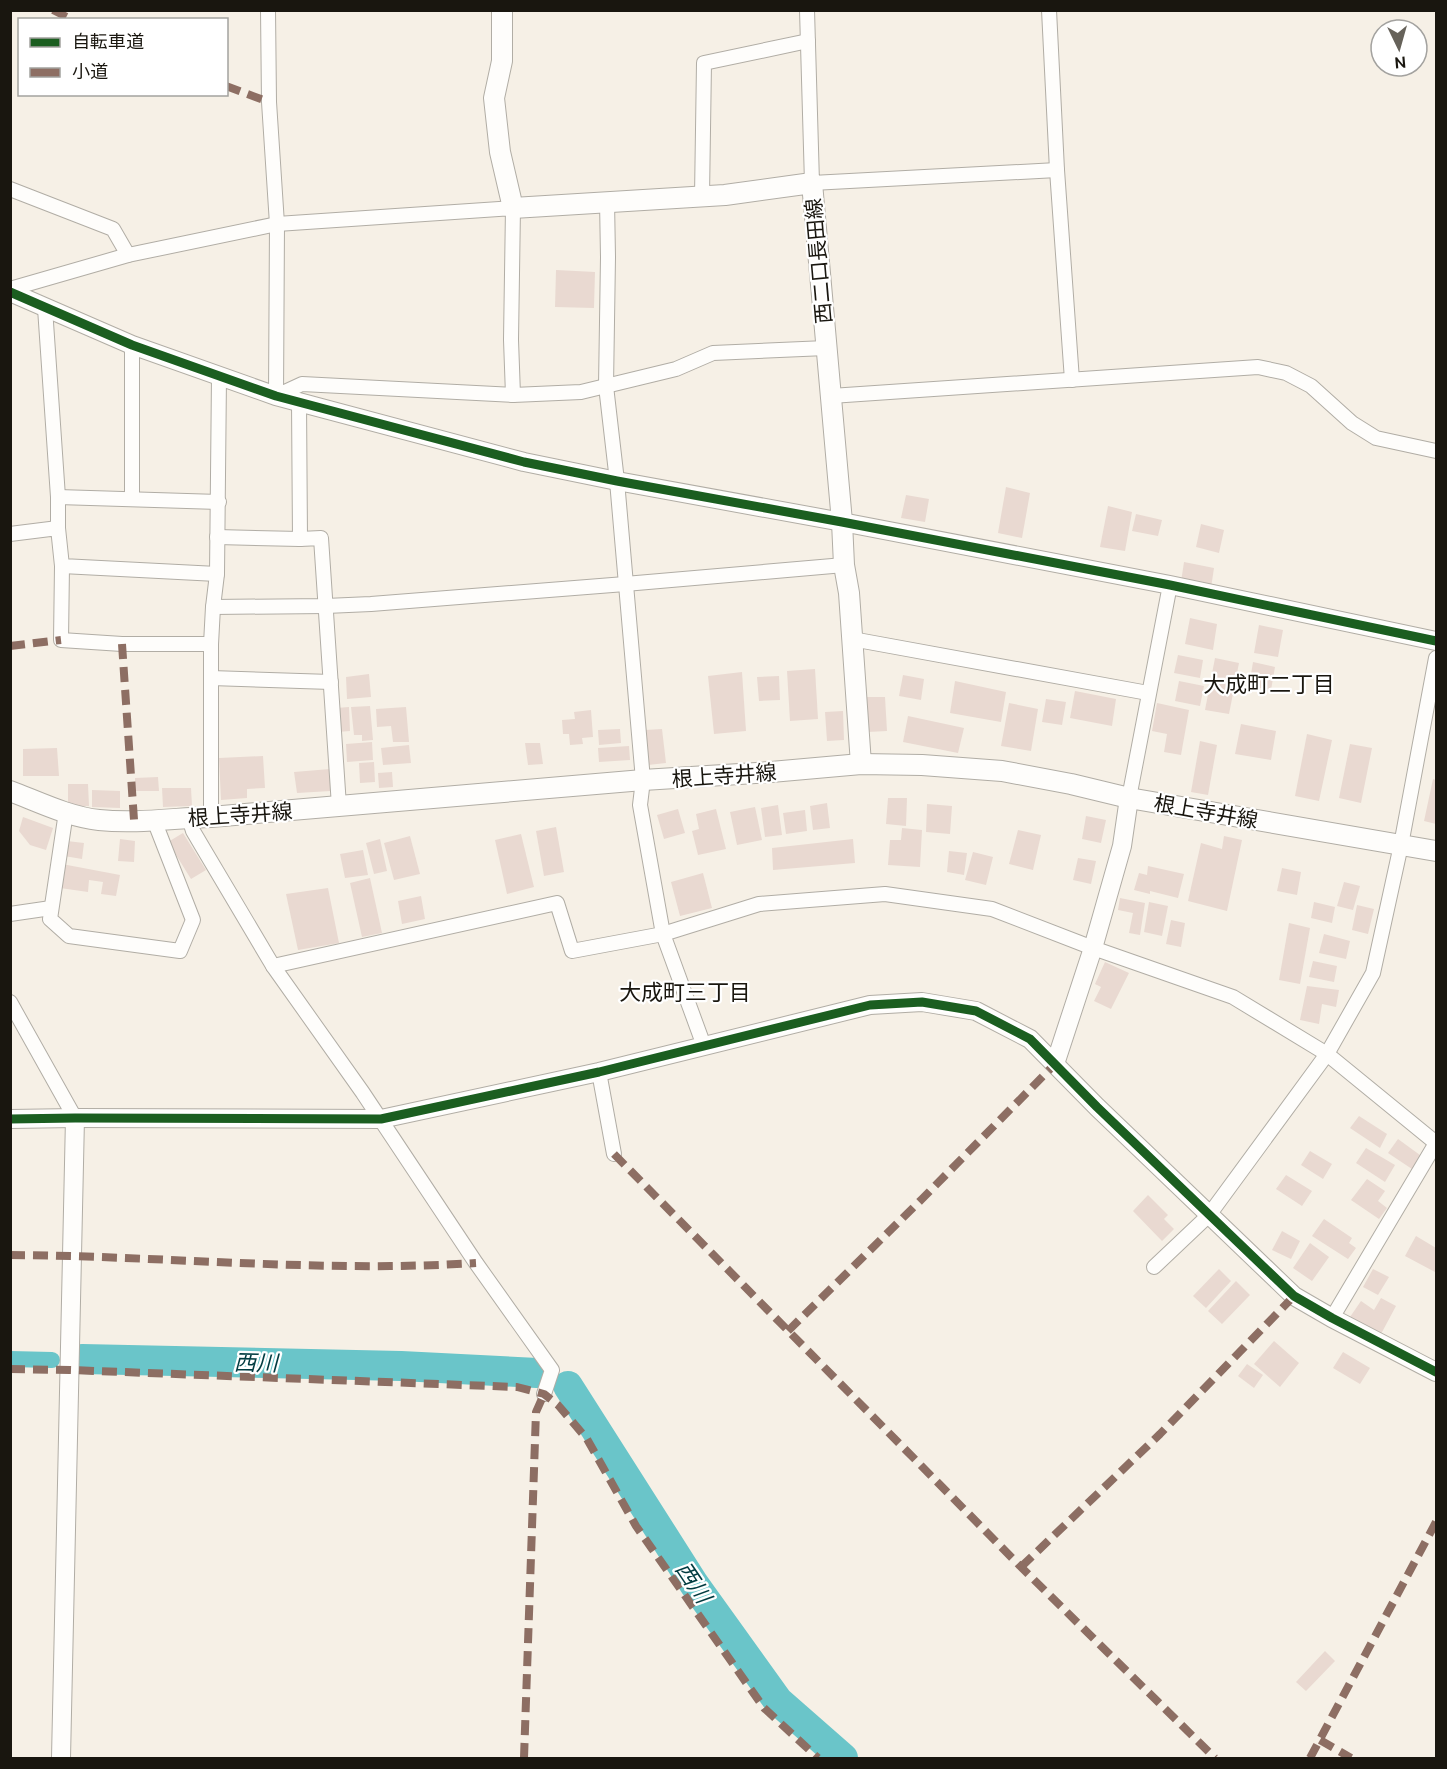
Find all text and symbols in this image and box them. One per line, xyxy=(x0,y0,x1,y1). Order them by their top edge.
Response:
legend xyxy=(18,18,228,96)
north arrow xyxy=(1369,18,1429,78)
text: 自転車道 xyxy=(72,31,144,51)
text: N xyxy=(1394,53,1407,72)
text: 小道 xyxy=(72,61,108,81)
street label: 西二口長田線 xyxy=(801,197,835,325)
district label: 大成町二丁目 xyxy=(1203,671,1335,696)
street label: 根上寺井線 xyxy=(671,759,777,791)
street label: 根上寺井線 xyxy=(1152,790,1260,832)
street label: 根上寺井線 xyxy=(187,798,293,830)
district label: 大成町三丁目 xyxy=(619,979,751,1004)
water label: 西川 xyxy=(234,1349,280,1375)
water label: 西川 xyxy=(671,1557,718,1609)

